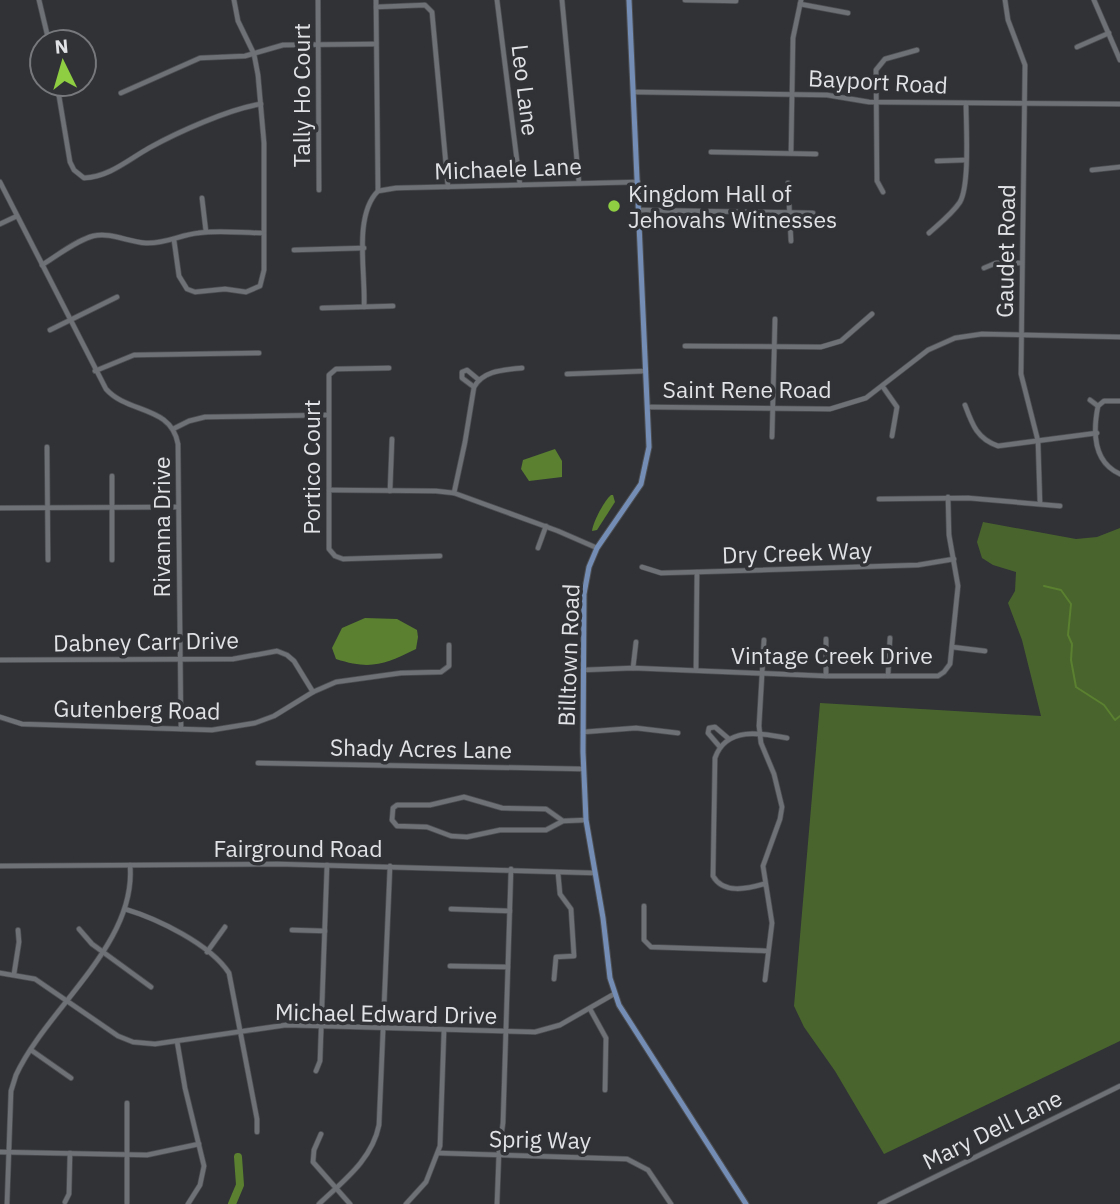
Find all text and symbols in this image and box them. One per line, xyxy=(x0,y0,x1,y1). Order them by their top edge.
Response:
street label: Tally Ho Court xyxy=(286,23,316,167)
north arrow xyxy=(28,28,98,98)
text: N xyxy=(54,34,69,59)
street label: Leo Lane xyxy=(506,43,546,137)
street label: Bayport Road xyxy=(807,62,949,100)
street label: Michaele Lane xyxy=(434,150,582,186)
place label: Kingdom Hall of Jehovahs Witnesses xyxy=(628,178,837,234)
street label: Gaudet Road xyxy=(989,184,1021,318)
marker: Kingdom Hall of Jehovahs Witnesses xyxy=(606,198,622,214)
street label: Saint Rene Road xyxy=(663,374,831,404)
street label: Portico Court xyxy=(296,399,326,535)
street label: Rivanna Drive xyxy=(146,456,176,598)
street label: Dry Creek Way xyxy=(721,534,873,570)
street label: Billtown Road xyxy=(551,583,585,727)
street label: Dabney Carr Drive xyxy=(53,624,239,658)
street label: Vintage Creek Drive xyxy=(731,640,933,670)
street label: Gutenberg Road xyxy=(53,693,221,725)
street label: Shady Acres Lane xyxy=(330,731,512,765)
street label: Fairground Road xyxy=(213,833,383,863)
street label: Michael Edward Drive xyxy=(275,996,497,1030)
street label: Mary Dell Lane xyxy=(917,1082,1067,1176)
street label: Sprig Way xyxy=(489,1123,592,1155)

